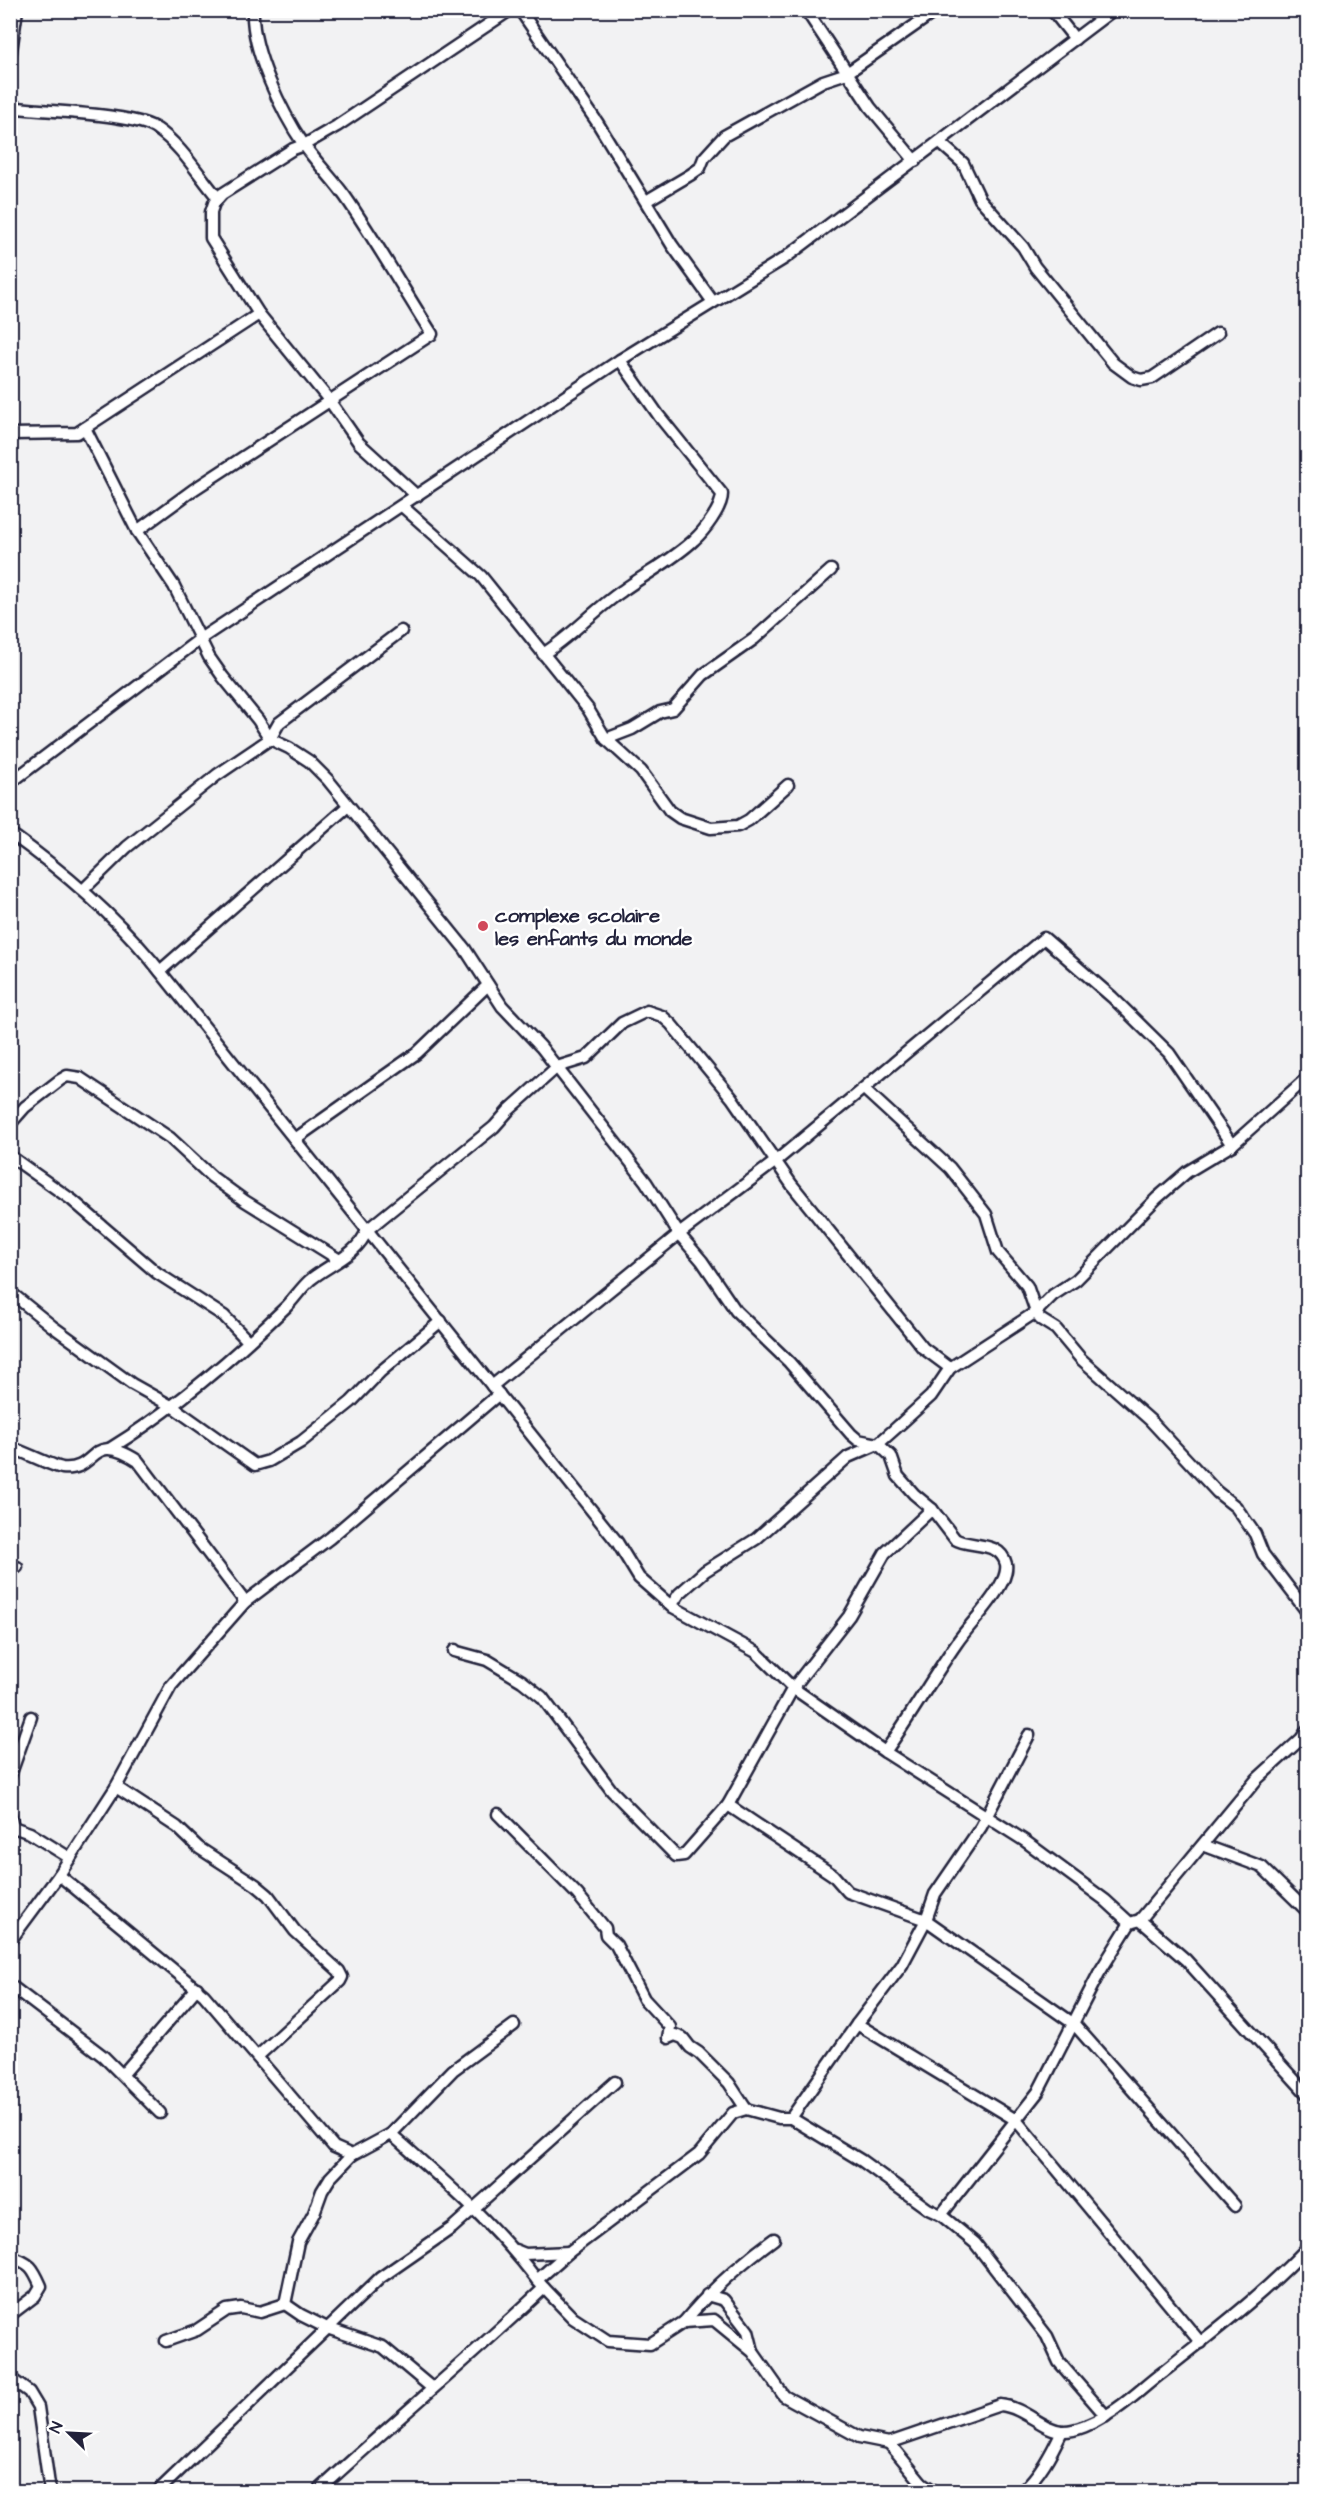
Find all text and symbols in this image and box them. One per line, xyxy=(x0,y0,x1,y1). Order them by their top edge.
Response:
place label: complexe scolaire les enfants du monde xyxy=(495,902,693,953)
marker: complexe scolaire les enfants du monde xyxy=(476,919,490,933)
north arrow xyxy=(39,2403,99,2463)
text: N xyxy=(44,2418,68,2436)

